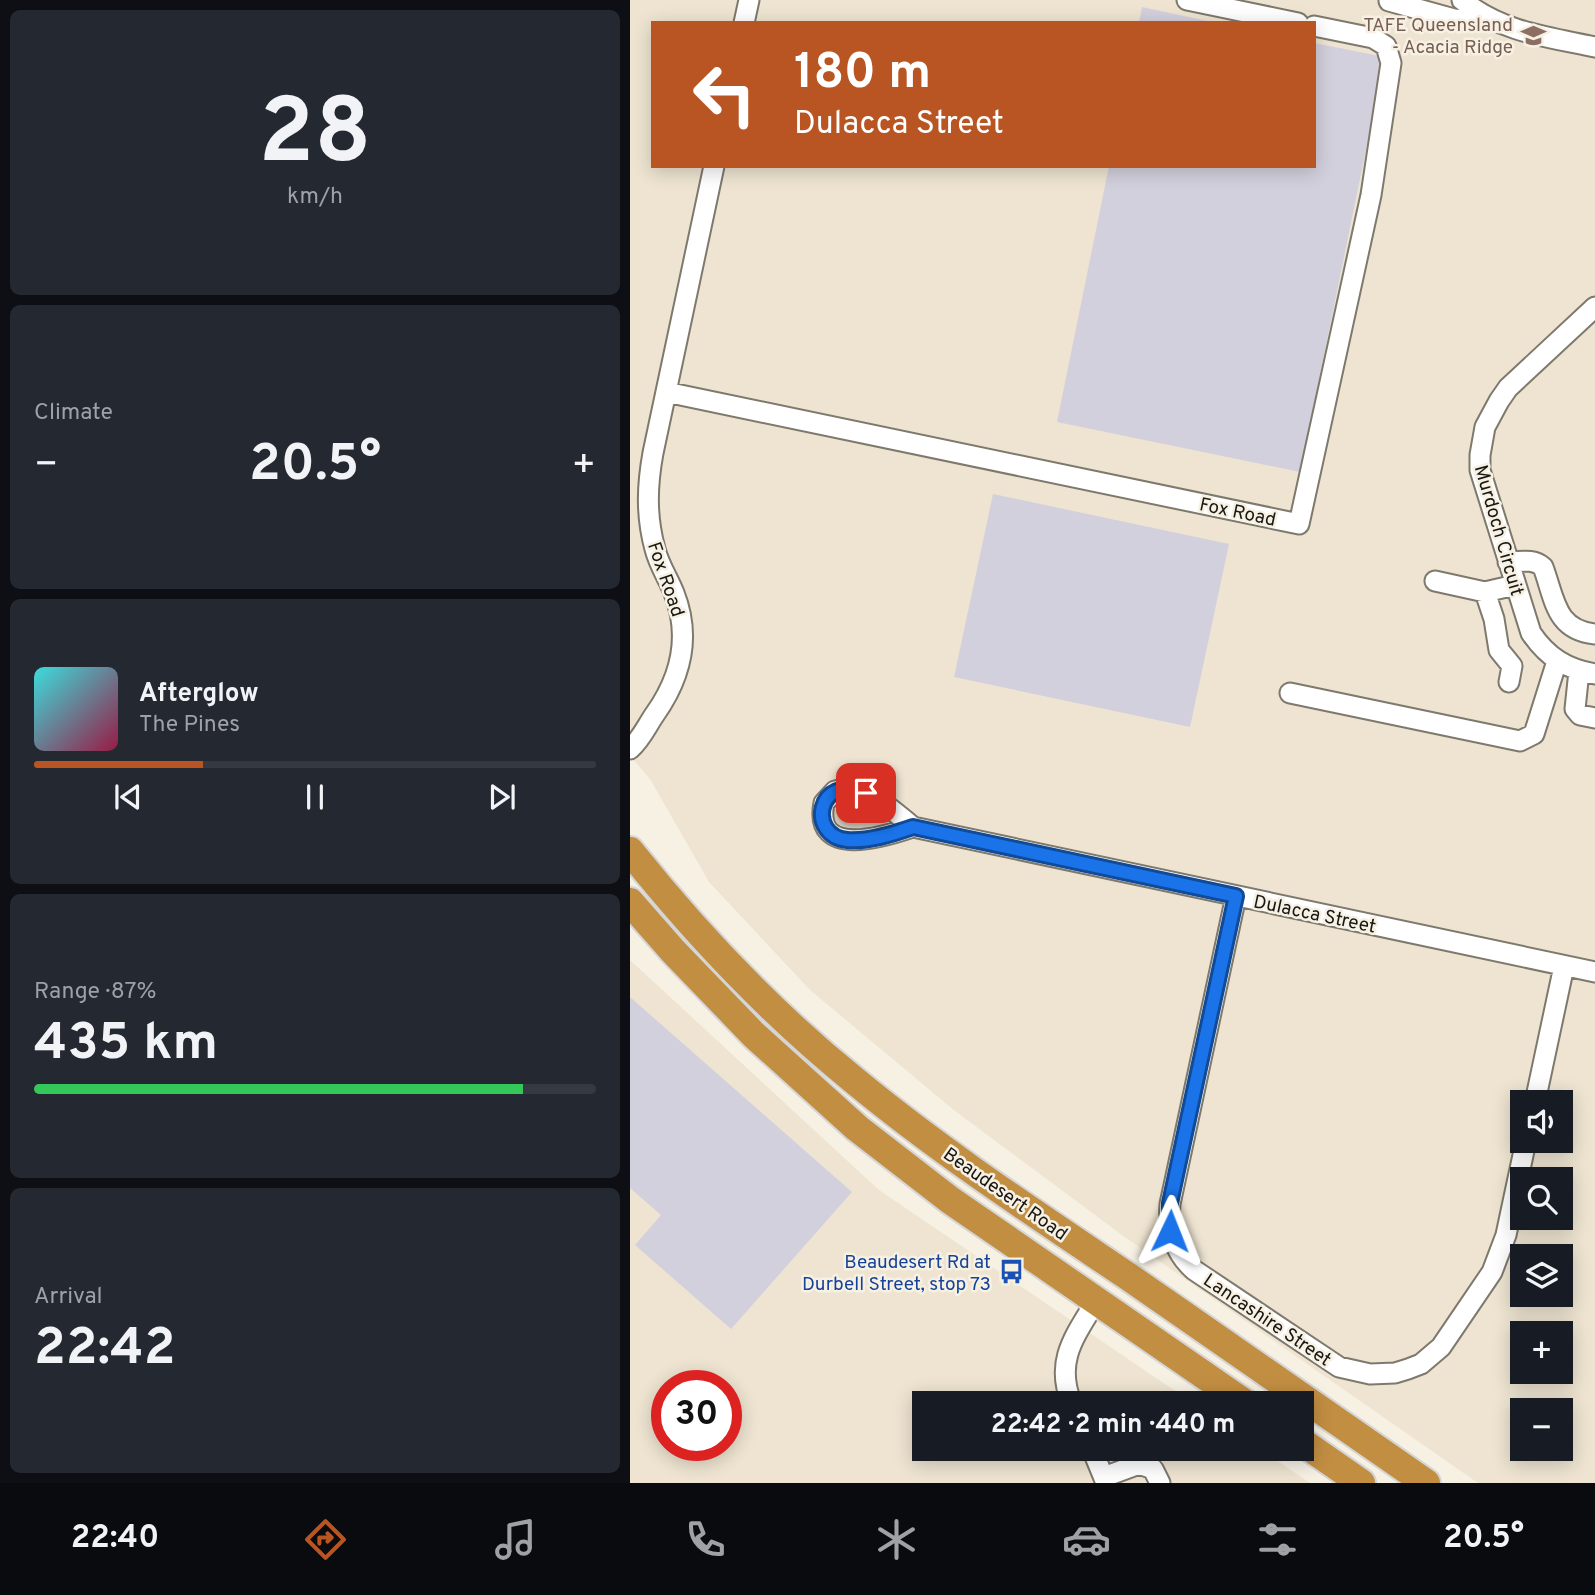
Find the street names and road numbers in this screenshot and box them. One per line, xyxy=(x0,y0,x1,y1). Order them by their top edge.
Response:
street label: Murdoch Circuit xyxy=(1468,462,1528,599)
street label: Fox Road xyxy=(1197,493,1278,533)
street label: Fox Road xyxy=(641,539,689,620)
street label: Dulacca Street xyxy=(1251,890,1378,940)
street label: Beaudesert Road xyxy=(938,1143,1072,1246)
street label: Lancashire Street xyxy=(1198,1269,1336,1372)

